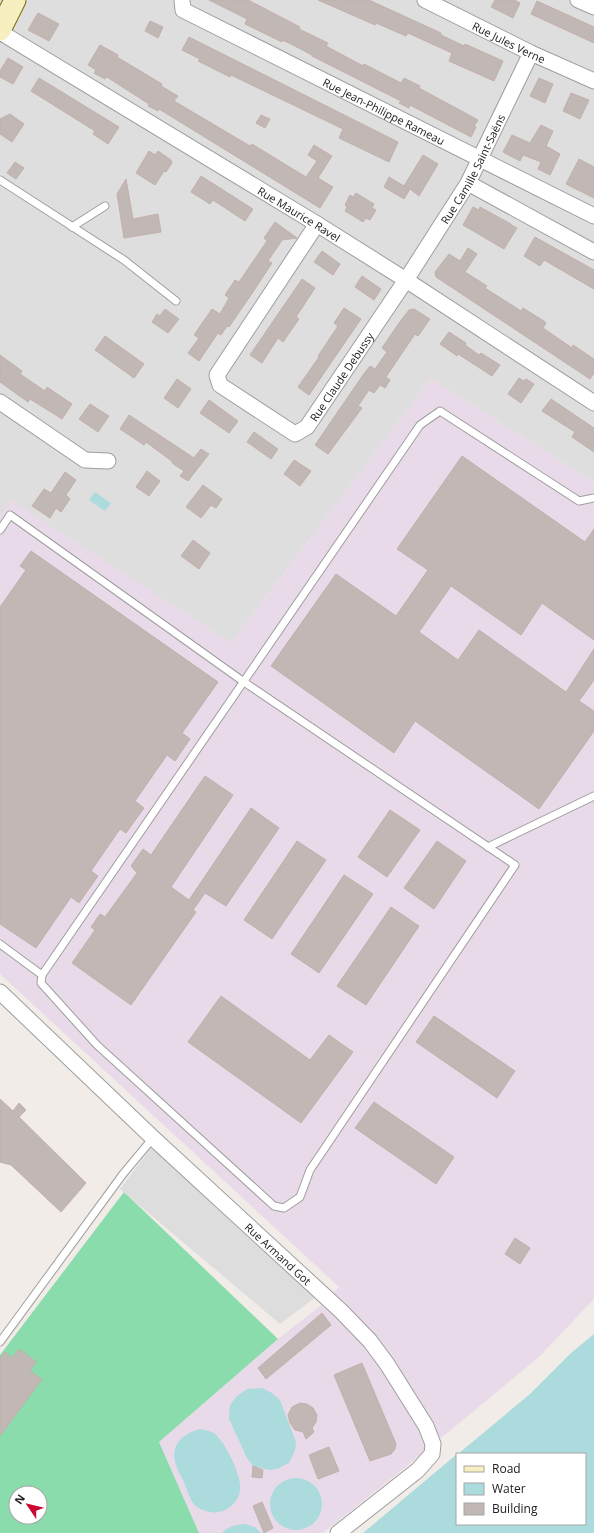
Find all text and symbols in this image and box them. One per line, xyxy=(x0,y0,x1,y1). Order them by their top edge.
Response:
street label: Rue Jules Verne xyxy=(470,18,548,66)
street label: Rue Jean-Philippe Rameau xyxy=(321,74,448,148)
street label: Rue Camille Saint-Saëns xyxy=(436,111,508,226)
street label: Rue Maurice Ravel xyxy=(255,182,343,245)
street label: Rue Claude Debussy xyxy=(306,328,377,424)
street label: Rue Armand Got xyxy=(242,1219,315,1288)
legend xyxy=(456,1453,586,1525)
text: Road xyxy=(492,1460,521,1477)
text: Water xyxy=(492,1480,526,1497)
north arrow xyxy=(8,1485,48,1525)
text: N xyxy=(11,1491,28,1507)
text: Building xyxy=(492,1500,538,1517)

